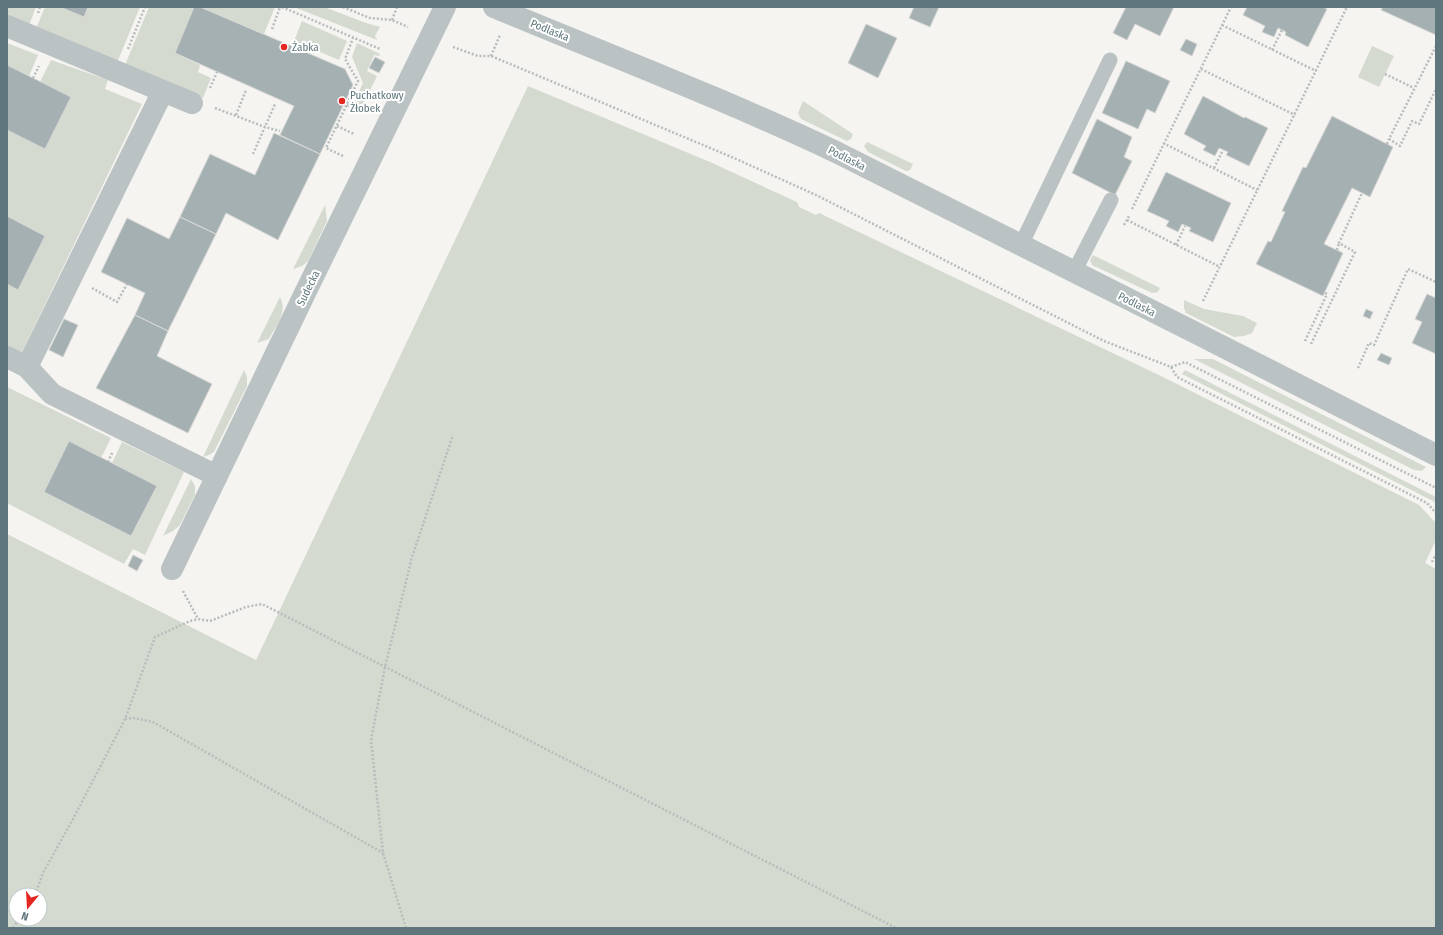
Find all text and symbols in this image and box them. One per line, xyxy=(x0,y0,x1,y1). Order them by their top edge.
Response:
street label: Podlaska xyxy=(529,17,571,44)
place label: Żabka xyxy=(292,40,319,54)
marker: Żabka xyxy=(279,42,289,52)
place label: Puchatkowy Żłobek xyxy=(350,89,404,115)
marker: Puchatkowy Żłobek xyxy=(337,96,347,106)
street label: Podlaska xyxy=(826,143,868,173)
street label: Sudecka xyxy=(294,268,323,308)
street label: Podlaska xyxy=(1116,289,1158,319)
north arrow xyxy=(8,887,48,927)
text: N xyxy=(20,909,30,923)

